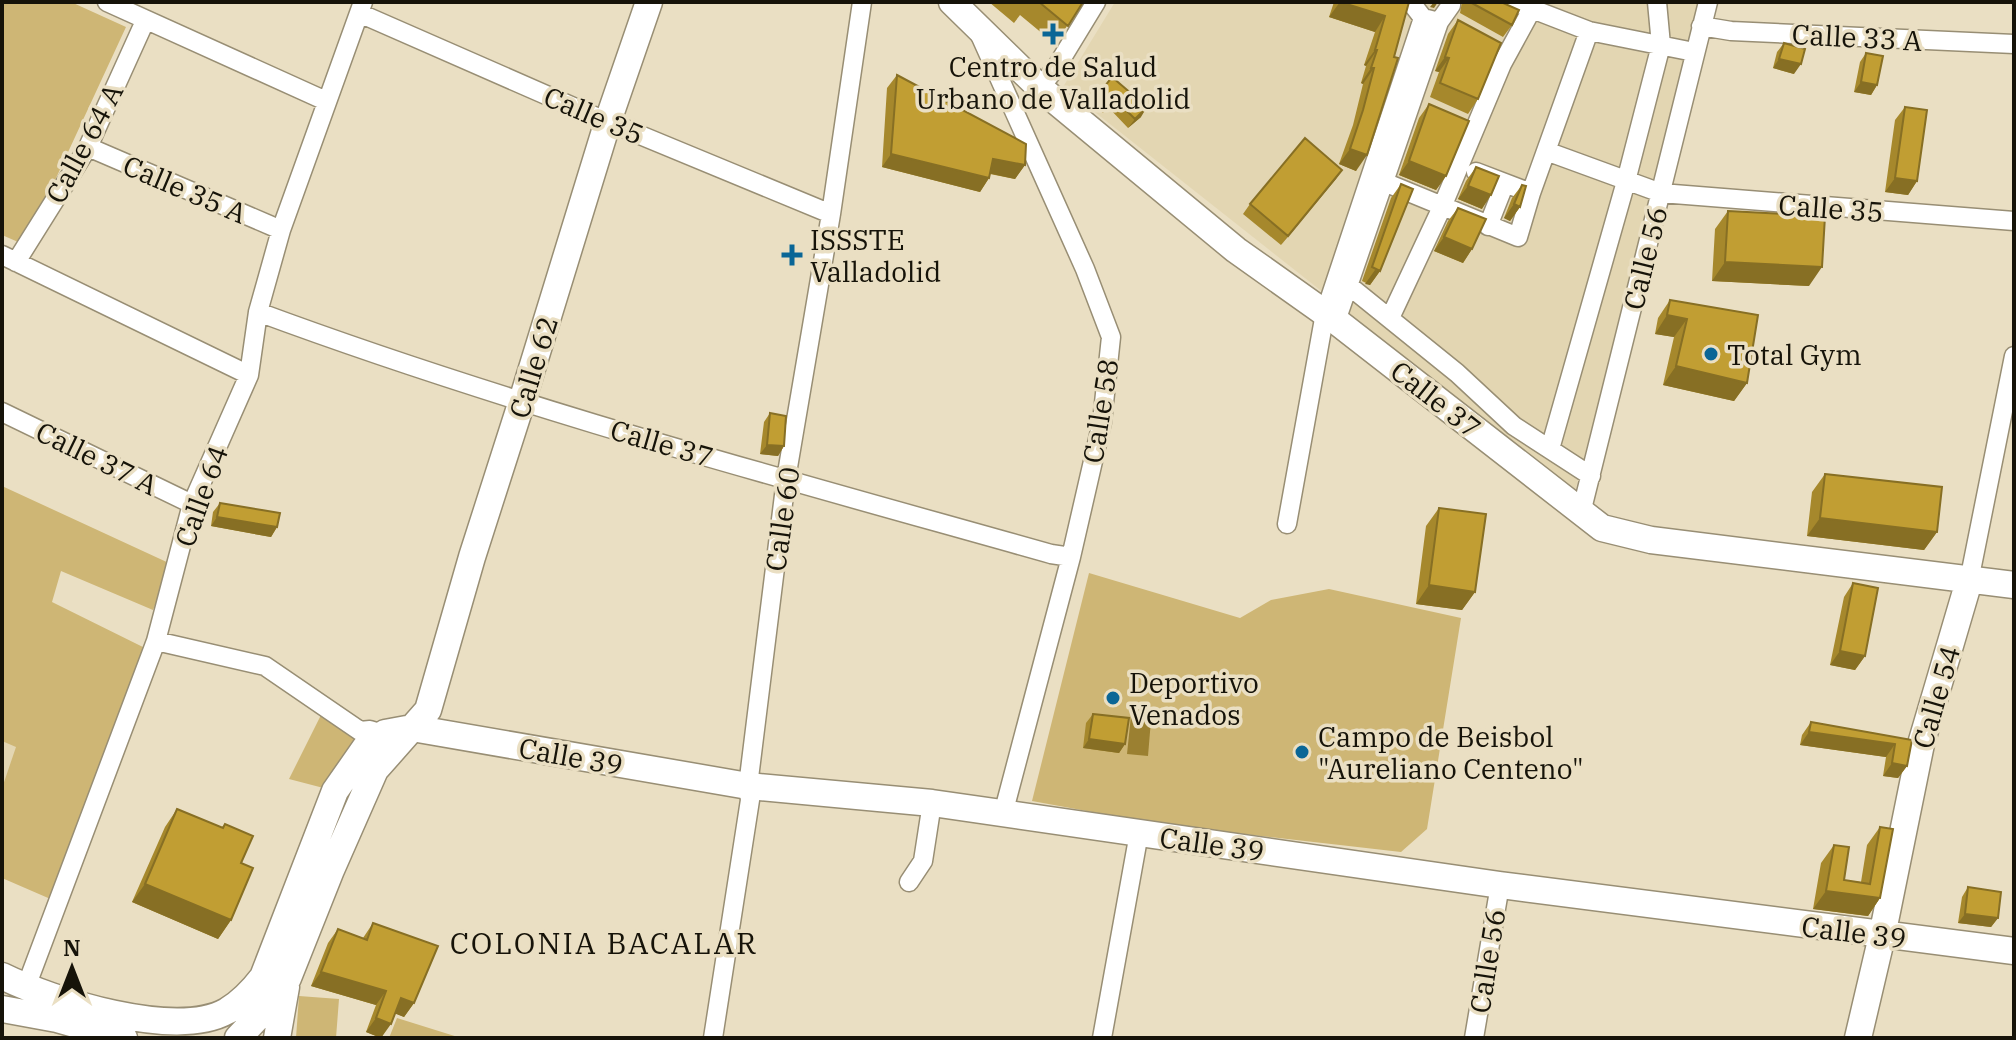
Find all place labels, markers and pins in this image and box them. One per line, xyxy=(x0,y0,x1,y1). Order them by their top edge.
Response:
marker: Centro de Salud Urbano de Valladolid xyxy=(1042,23,1064,45)
place label: Centro de Salud Urbano de Valladolid xyxy=(915,48,1191,117)
place label: ISSSTE Valladolid xyxy=(810,221,941,290)
marker: ISSSTE Valladolid xyxy=(781,244,803,266)
place label: Total Gym xyxy=(1727,336,1862,373)
marker: Total Gym xyxy=(1702,345,1720,363)
place label: Deportivo Venados xyxy=(1129,664,1259,733)
marker: Deportivo Venados xyxy=(1104,689,1122,707)
place label: Campo de Beisbol "Aureliano Centeno" xyxy=(1318,718,1584,787)
marker: Campo de Beisbol "Aureliano Centeno" xyxy=(1293,743,1311,761)

